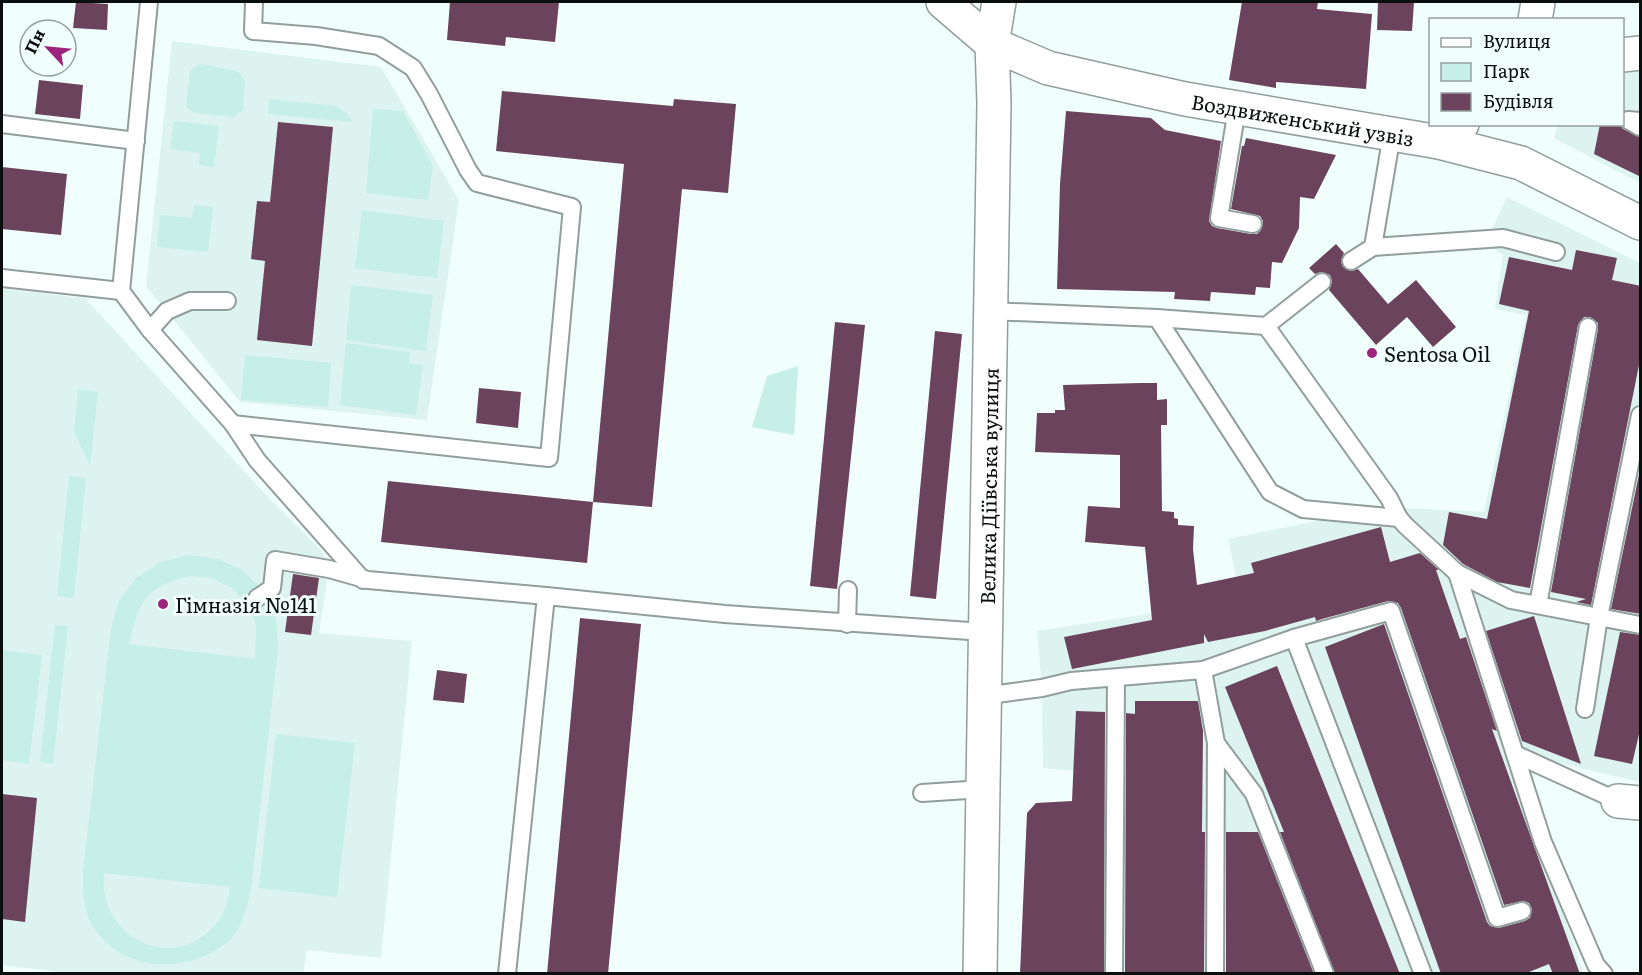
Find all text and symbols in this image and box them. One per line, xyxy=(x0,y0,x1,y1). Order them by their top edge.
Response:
north arrow xyxy=(18,18,78,78)
legend xyxy=(1429,18,1624,126)
text: Пн xyxy=(17,25,50,57)
text: Вулиця xyxy=(1483,27,1551,54)
text: Парк xyxy=(1483,57,1530,84)
street label: Воздвиженський узвіз xyxy=(1189,85,1416,153)
text: Будівля xyxy=(1483,87,1554,114)
place label: Sentosa Oil xyxy=(1384,338,1491,368)
marker: Sentosa Oil xyxy=(1365,346,1379,360)
street label: Велика Діївська вулиця xyxy=(971,367,1005,605)
place label: Гімназія №141 xyxy=(175,589,317,619)
marker: Гімназія №141 xyxy=(156,597,170,611)

